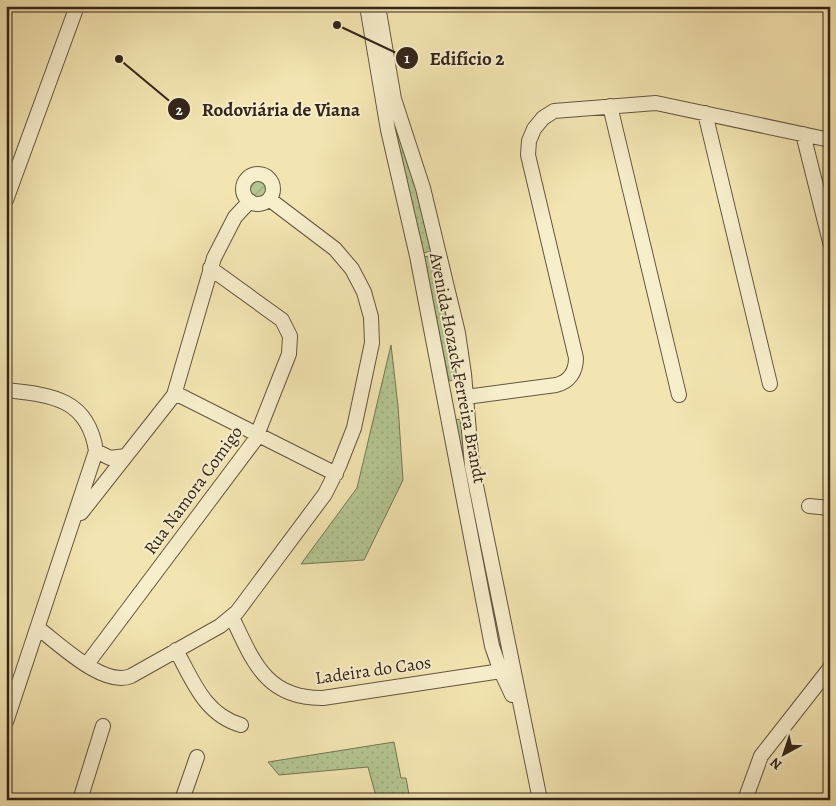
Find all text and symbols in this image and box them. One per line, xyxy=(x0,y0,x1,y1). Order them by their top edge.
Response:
callout: Edifício 2 xyxy=(395,41,515,75)
text: Edifício 2 xyxy=(430,46,504,72)
text: 1 xyxy=(404,48,410,68)
callout: Rodoviária de Viana xyxy=(167,92,370,126)
text: Rodoviária de Viana xyxy=(202,97,361,123)
text: 2 xyxy=(175,100,183,120)
street label: Avenida Hozack Ferreira Brandt xyxy=(424,250,492,485)
street label: Rua Namora Comigo xyxy=(138,421,248,559)
street label: Ladeira do Caos xyxy=(313,650,433,690)
north arrow xyxy=(758,728,808,778)
text: N xyxy=(766,753,786,774)

